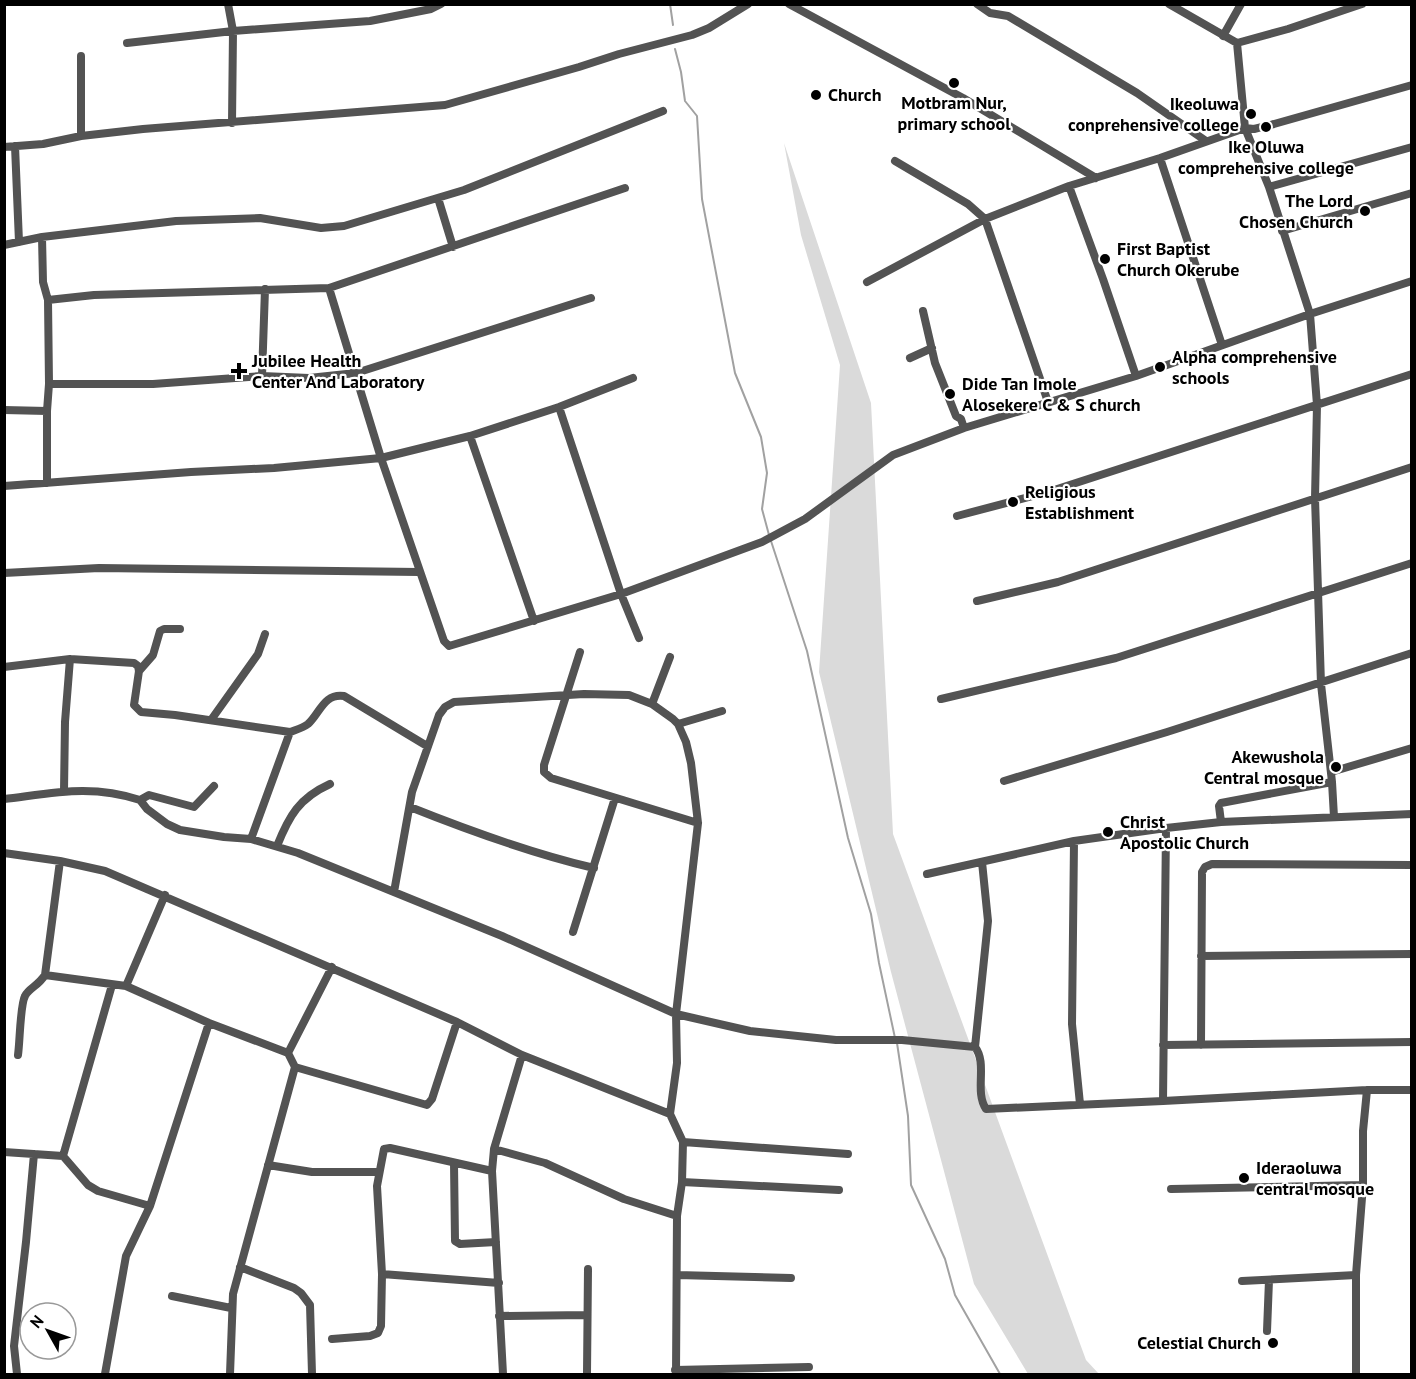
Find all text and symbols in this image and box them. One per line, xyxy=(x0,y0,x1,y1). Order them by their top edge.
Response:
marker: Motbram Nur, primary school xyxy=(947,76,961,90)
place label: Church xyxy=(828,83,881,106)
marker: Church xyxy=(809,88,823,102)
place label: Motbram Nur, primary school xyxy=(898,91,1011,135)
place label: Ikeoluwa conprehensive college xyxy=(1068,92,1239,136)
marker: Ikeoluwa conprehensive college xyxy=(1244,107,1258,121)
marker: Ike Oluwa comprehensive college xyxy=(1259,120,1273,134)
place label: Ike Oluwa comprehensive college xyxy=(1178,135,1354,179)
place label: The Lord Chosen Church xyxy=(1239,189,1353,233)
marker: The Lord Chosen Church xyxy=(1358,204,1372,218)
place label: First Baptist Church Okerube xyxy=(1117,237,1239,281)
marker: First Baptist Church Okerube xyxy=(1098,252,1112,266)
place label: Alpha comprehensive schools xyxy=(1172,345,1337,389)
place label: Jubilee Health Center And Laboratory xyxy=(251,349,425,393)
marker: Alpha comprehensive schools xyxy=(1153,360,1167,374)
marker: Jubilee Health Center And Laboratory xyxy=(230,362,248,380)
place label: Dide Tan Imole Alosekere C & S church xyxy=(962,372,1141,416)
marker: Dide Tan Imole Alosekere C & S church xyxy=(943,387,957,401)
place label: Religious Establishment xyxy=(1025,480,1135,524)
marker: Religious Establishment xyxy=(1006,495,1020,509)
place label: Akewushola Central mosque xyxy=(1204,745,1324,789)
marker: Akewushola Central mosque xyxy=(1329,760,1343,774)
place label: Christ Apostolic Church xyxy=(1120,810,1249,854)
marker: Christ Apostolic Church xyxy=(1101,825,1115,839)
place label: Ideraoluwa central mosque xyxy=(1256,1156,1374,1200)
marker: Ideraoluwa central mosque xyxy=(1237,1171,1251,1185)
north arrow xyxy=(18,1301,78,1361)
text: N xyxy=(25,1311,48,1332)
place label: Celestial Church xyxy=(1137,1331,1261,1354)
marker: Celestial Church xyxy=(1266,1336,1280,1350)

